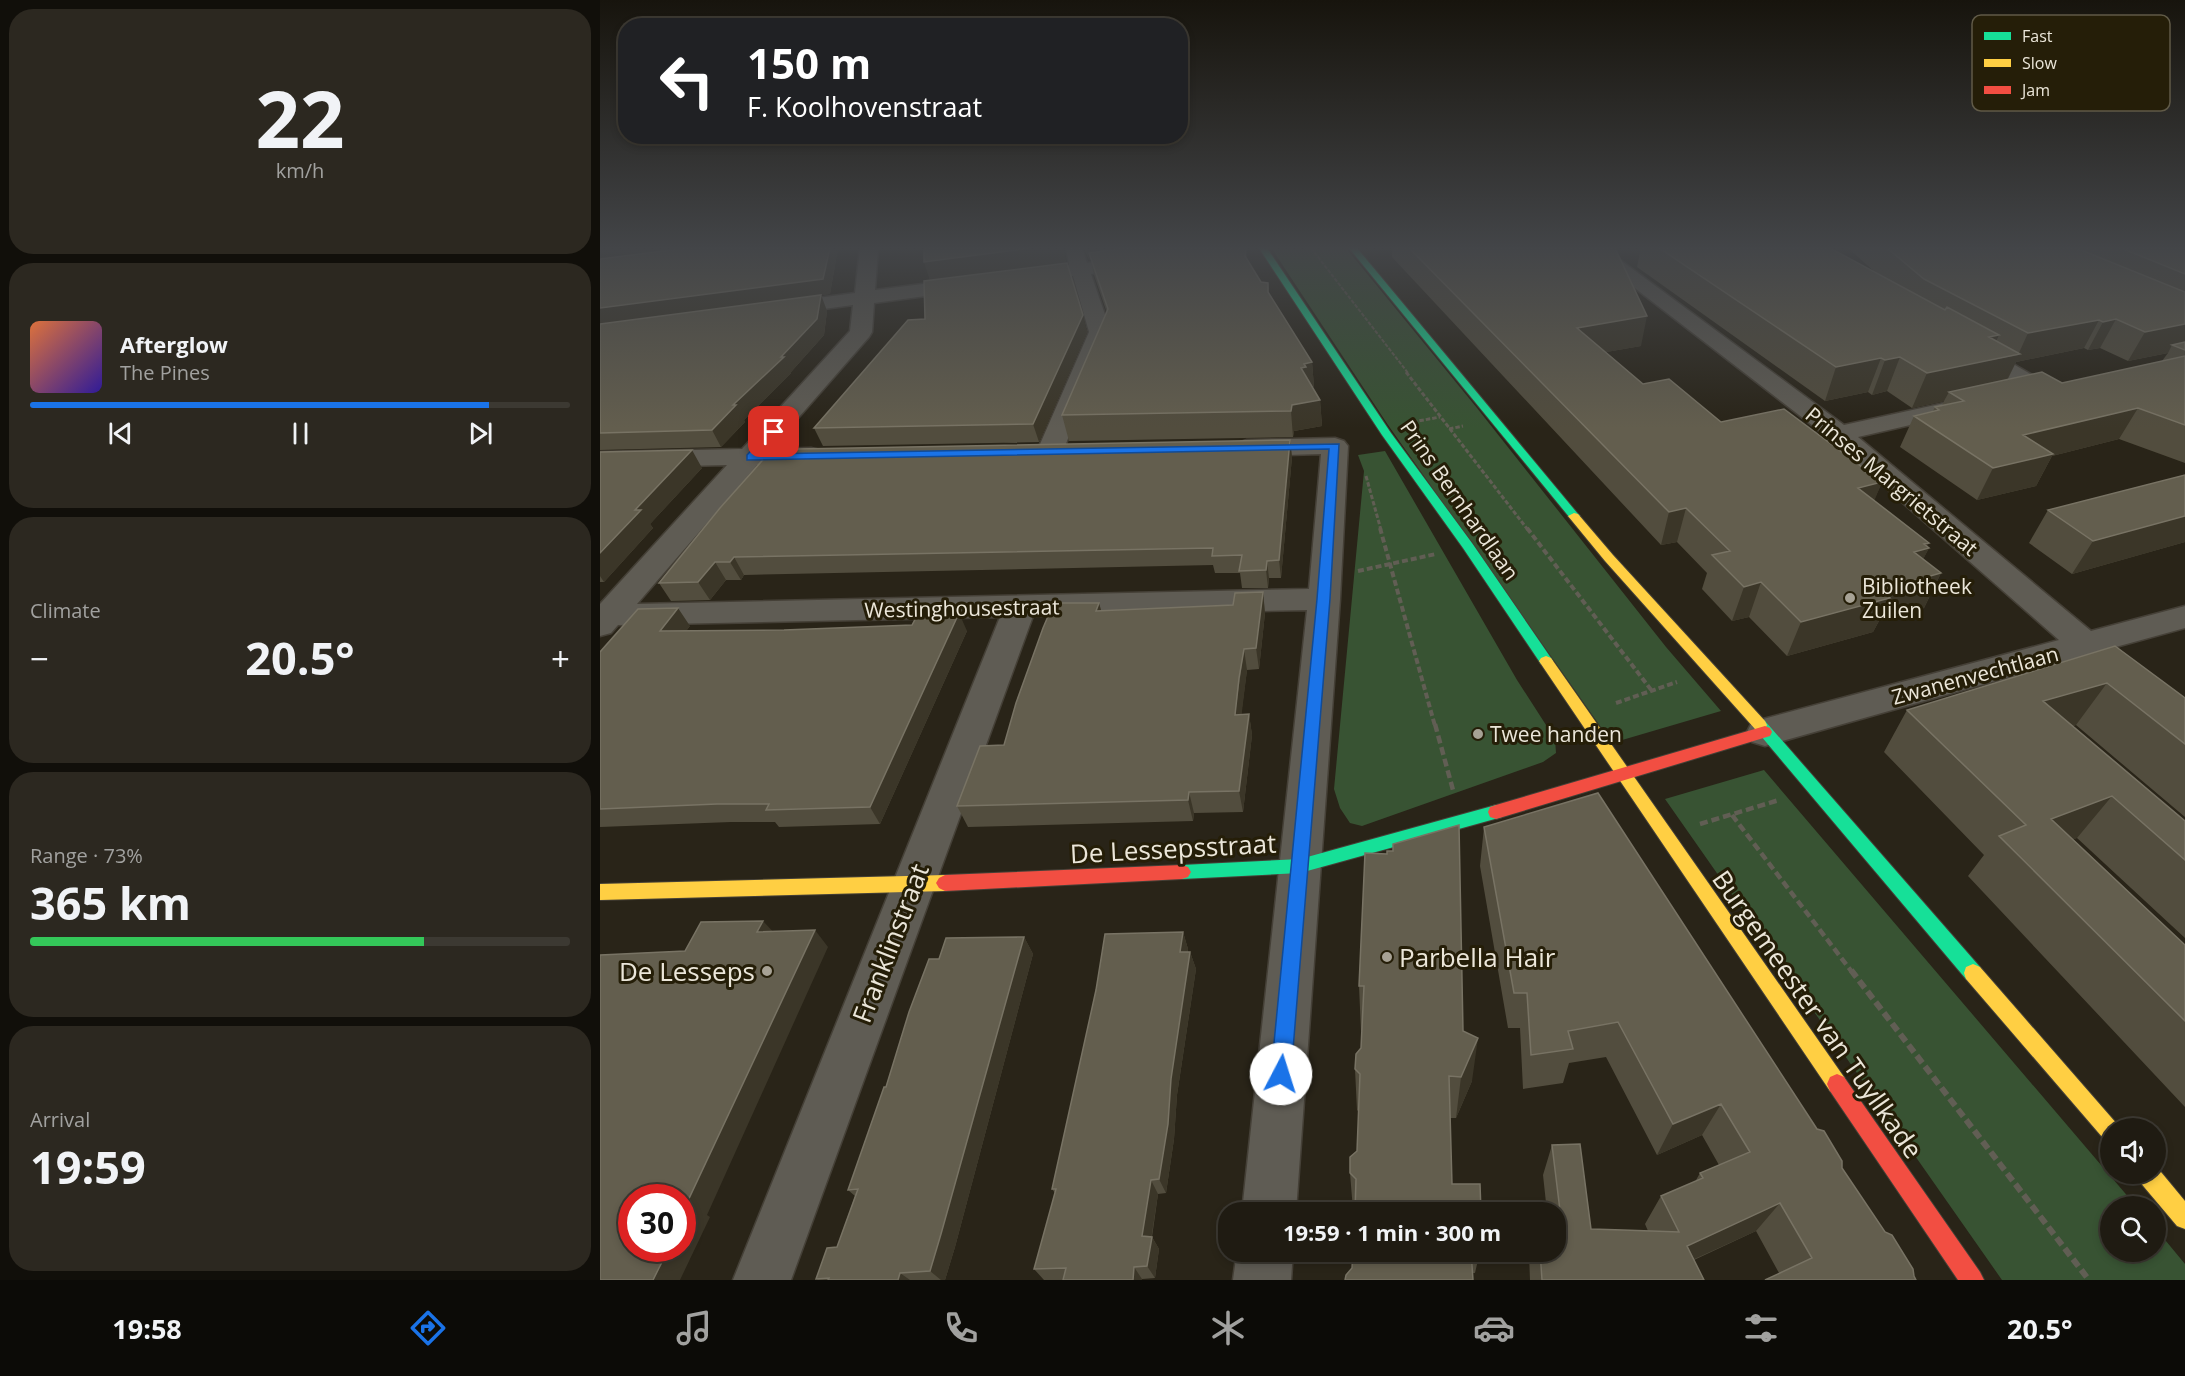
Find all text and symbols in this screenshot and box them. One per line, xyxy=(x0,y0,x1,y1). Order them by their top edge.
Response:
legend xyxy=(1972,15,2170,111)
text: Fast xyxy=(2022,25,2053,47)
text: 150 m xyxy=(747,34,871,91)
icon: left xyxy=(648,42,726,120)
text: Slow xyxy=(2022,52,2057,74)
text: 22 xyxy=(255,65,345,171)
text: Jam xyxy=(2020,79,2050,101)
text: F. Koolhovenstraat xyxy=(747,88,982,125)
text: km/h xyxy=(276,157,324,184)
text: Afterglow xyxy=(120,329,228,359)
text: The Pines xyxy=(120,359,210,386)
street label: Prinses Margrietstraat xyxy=(1800,400,1984,562)
pin xyxy=(748,406,799,457)
street label: Prins Bernhardlaan xyxy=(1394,414,1526,586)
icon: arrive xyxy=(757,415,790,448)
icon: previous xyxy=(104,417,137,450)
icon: pause xyxy=(284,417,317,450)
icon: next xyxy=(464,417,497,450)
place label: Bibliotheek Zuilen xyxy=(1862,572,1972,624)
marker: Bibliotheek Zuilen xyxy=(1843,591,1857,605)
street label: Westinghousestraat xyxy=(864,592,1060,624)
text: Climate xyxy=(30,597,101,624)
text: 20.5° xyxy=(245,627,355,688)
text: − xyxy=(30,636,49,681)
text: + xyxy=(551,636,570,681)
street label: Zwanenvechtlaan xyxy=(1888,639,2062,711)
place label: Twee handen xyxy=(1490,720,1622,748)
marker: Twee handen xyxy=(1471,727,1485,741)
street label: De Lessepsstraat xyxy=(1069,825,1277,871)
text: Range · 73% xyxy=(30,842,143,869)
street label: Franklinstraat xyxy=(843,858,937,1028)
street label: Burgemeester van Tuyllkade xyxy=(1705,863,1931,1165)
text: 365 km xyxy=(30,872,191,933)
place label: Parbella Hair xyxy=(1399,939,1556,975)
marker: Parbella Hair xyxy=(1380,950,1394,964)
place label: De Lesseps xyxy=(619,953,755,989)
marker: De Lesseps xyxy=(760,964,774,978)
position arrow xyxy=(1249,1042,1313,1106)
text: Arrival xyxy=(30,1106,90,1133)
map controls xyxy=(2100,1118,2166,1262)
button: sound xyxy=(2100,1118,2166,1184)
text: 19:59 xyxy=(30,1136,146,1197)
speed limit sign: 30 xyxy=(618,1184,696,1262)
button: search xyxy=(2100,1196,2166,1262)
text: 19:59 · 1 min · 300 m xyxy=(1283,1217,1501,1247)
icon: directions xyxy=(407,1307,449,1349)
icon: music xyxy=(673,1307,715,1349)
icon: phone xyxy=(940,1307,982,1349)
icon: climate xyxy=(1207,1307,1249,1349)
icon: car xyxy=(1473,1307,1515,1349)
icon: filters xyxy=(1740,1307,1782,1349)
text: 19:58 xyxy=(112,1310,182,1347)
text: 20.5° xyxy=(2007,1310,2073,1347)

